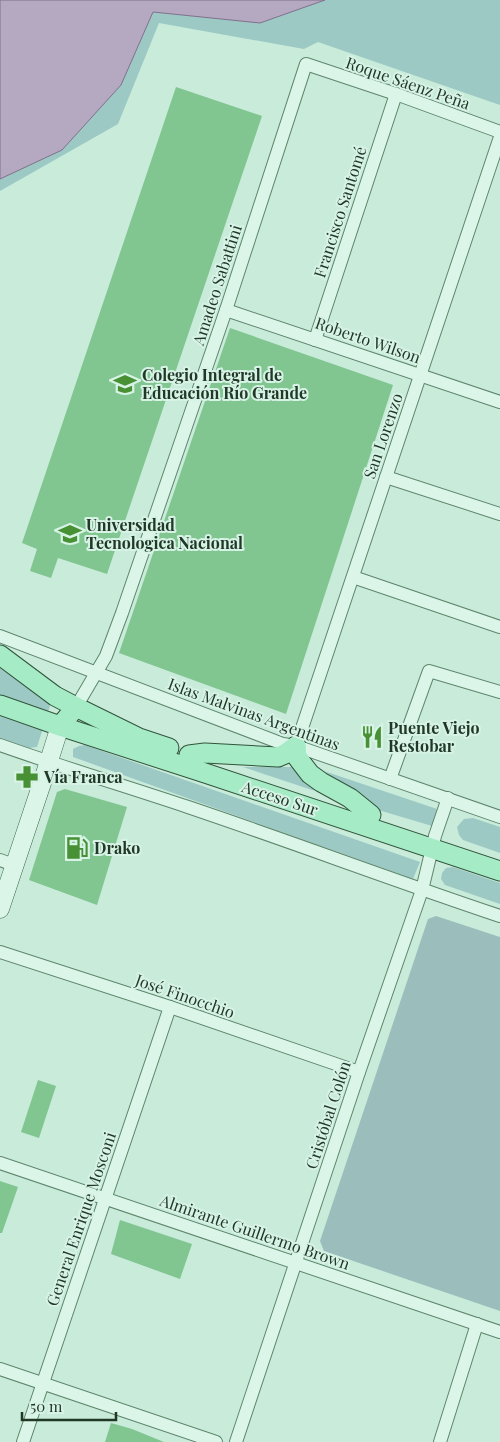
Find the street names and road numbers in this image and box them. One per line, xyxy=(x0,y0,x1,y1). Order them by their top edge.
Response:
street label: Roque Sáenz Peña xyxy=(343,51,473,114)
street label: Francisco Santomé xyxy=(308,144,371,280)
street label: Amadeo Sabattini xyxy=(187,222,246,349)
street label: Roberto Wilson xyxy=(313,312,424,368)
street label: San Lorenzo xyxy=(358,390,407,481)
street label: Islas Malvinas Argentinas xyxy=(165,673,343,754)
street label: Acceso Sur xyxy=(239,775,321,820)
street label: José Finocchio xyxy=(132,968,238,1022)
street label: Cristóbal Colón xyxy=(300,1058,355,1171)
street label: General Enrique Mosconi xyxy=(41,1129,120,1309)
street label: Almirante Guillermo Brown xyxy=(156,1189,353,1274)

